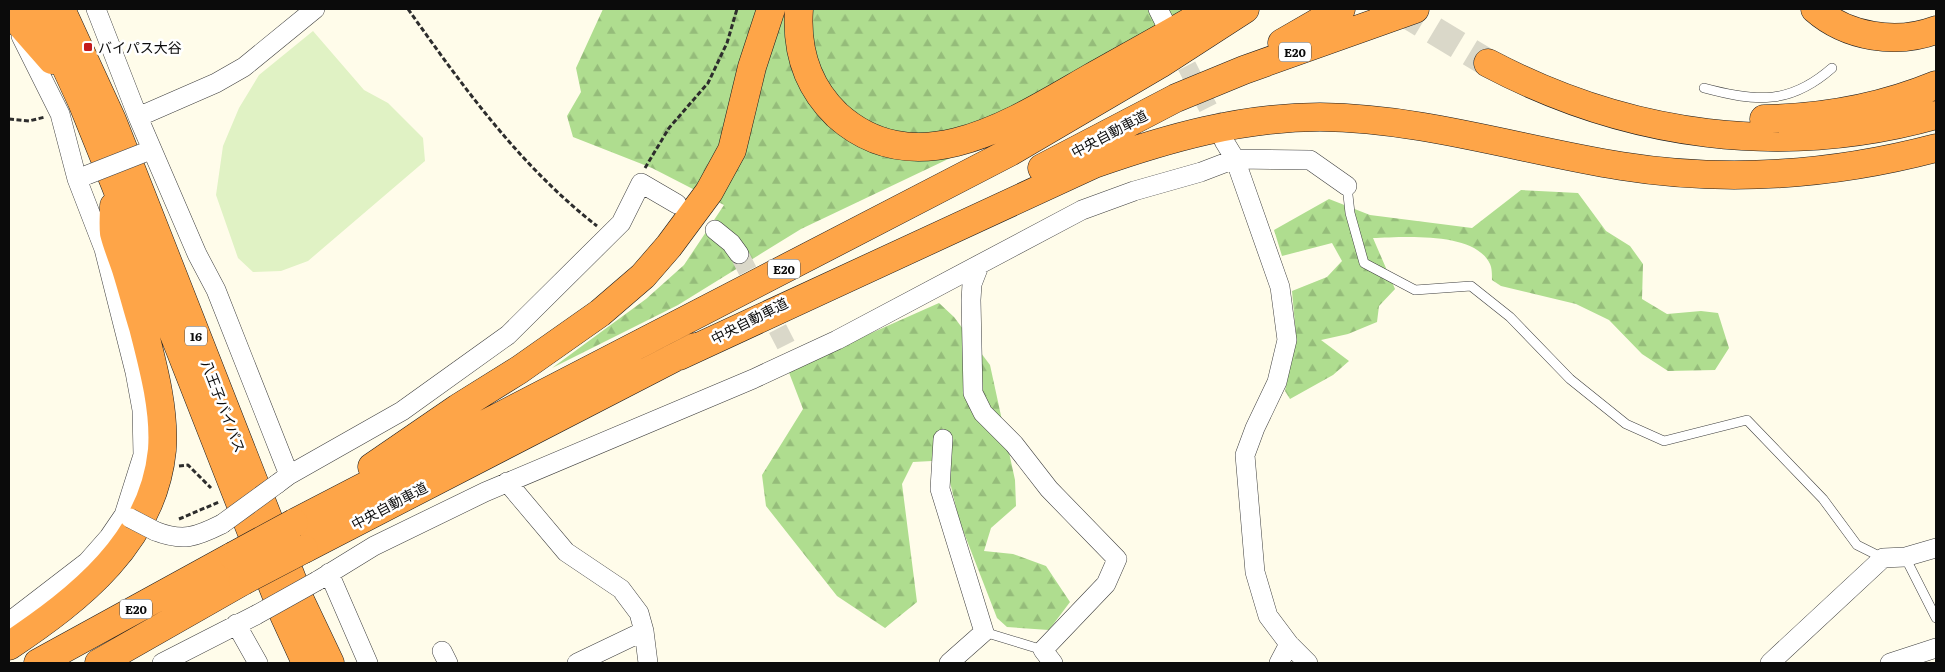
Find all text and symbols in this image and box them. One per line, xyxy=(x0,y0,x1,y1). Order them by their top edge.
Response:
place label: バイパス大谷 xyxy=(98,37,182,57)
marker: バイパス大谷 xyxy=(82,41,94,53)
road number: E20 xyxy=(1279,42,1311,62)
street label: 中央自動車道 xyxy=(1067,104,1151,162)
road number: E20 xyxy=(768,260,800,278)
street label: 中央自動車道 xyxy=(707,292,791,348)
road number: 16 xyxy=(185,326,207,346)
street label: 八王子バイパス xyxy=(197,357,251,455)
street label: 中央自動車道 xyxy=(347,476,431,534)
road number: E20 xyxy=(120,600,152,618)

